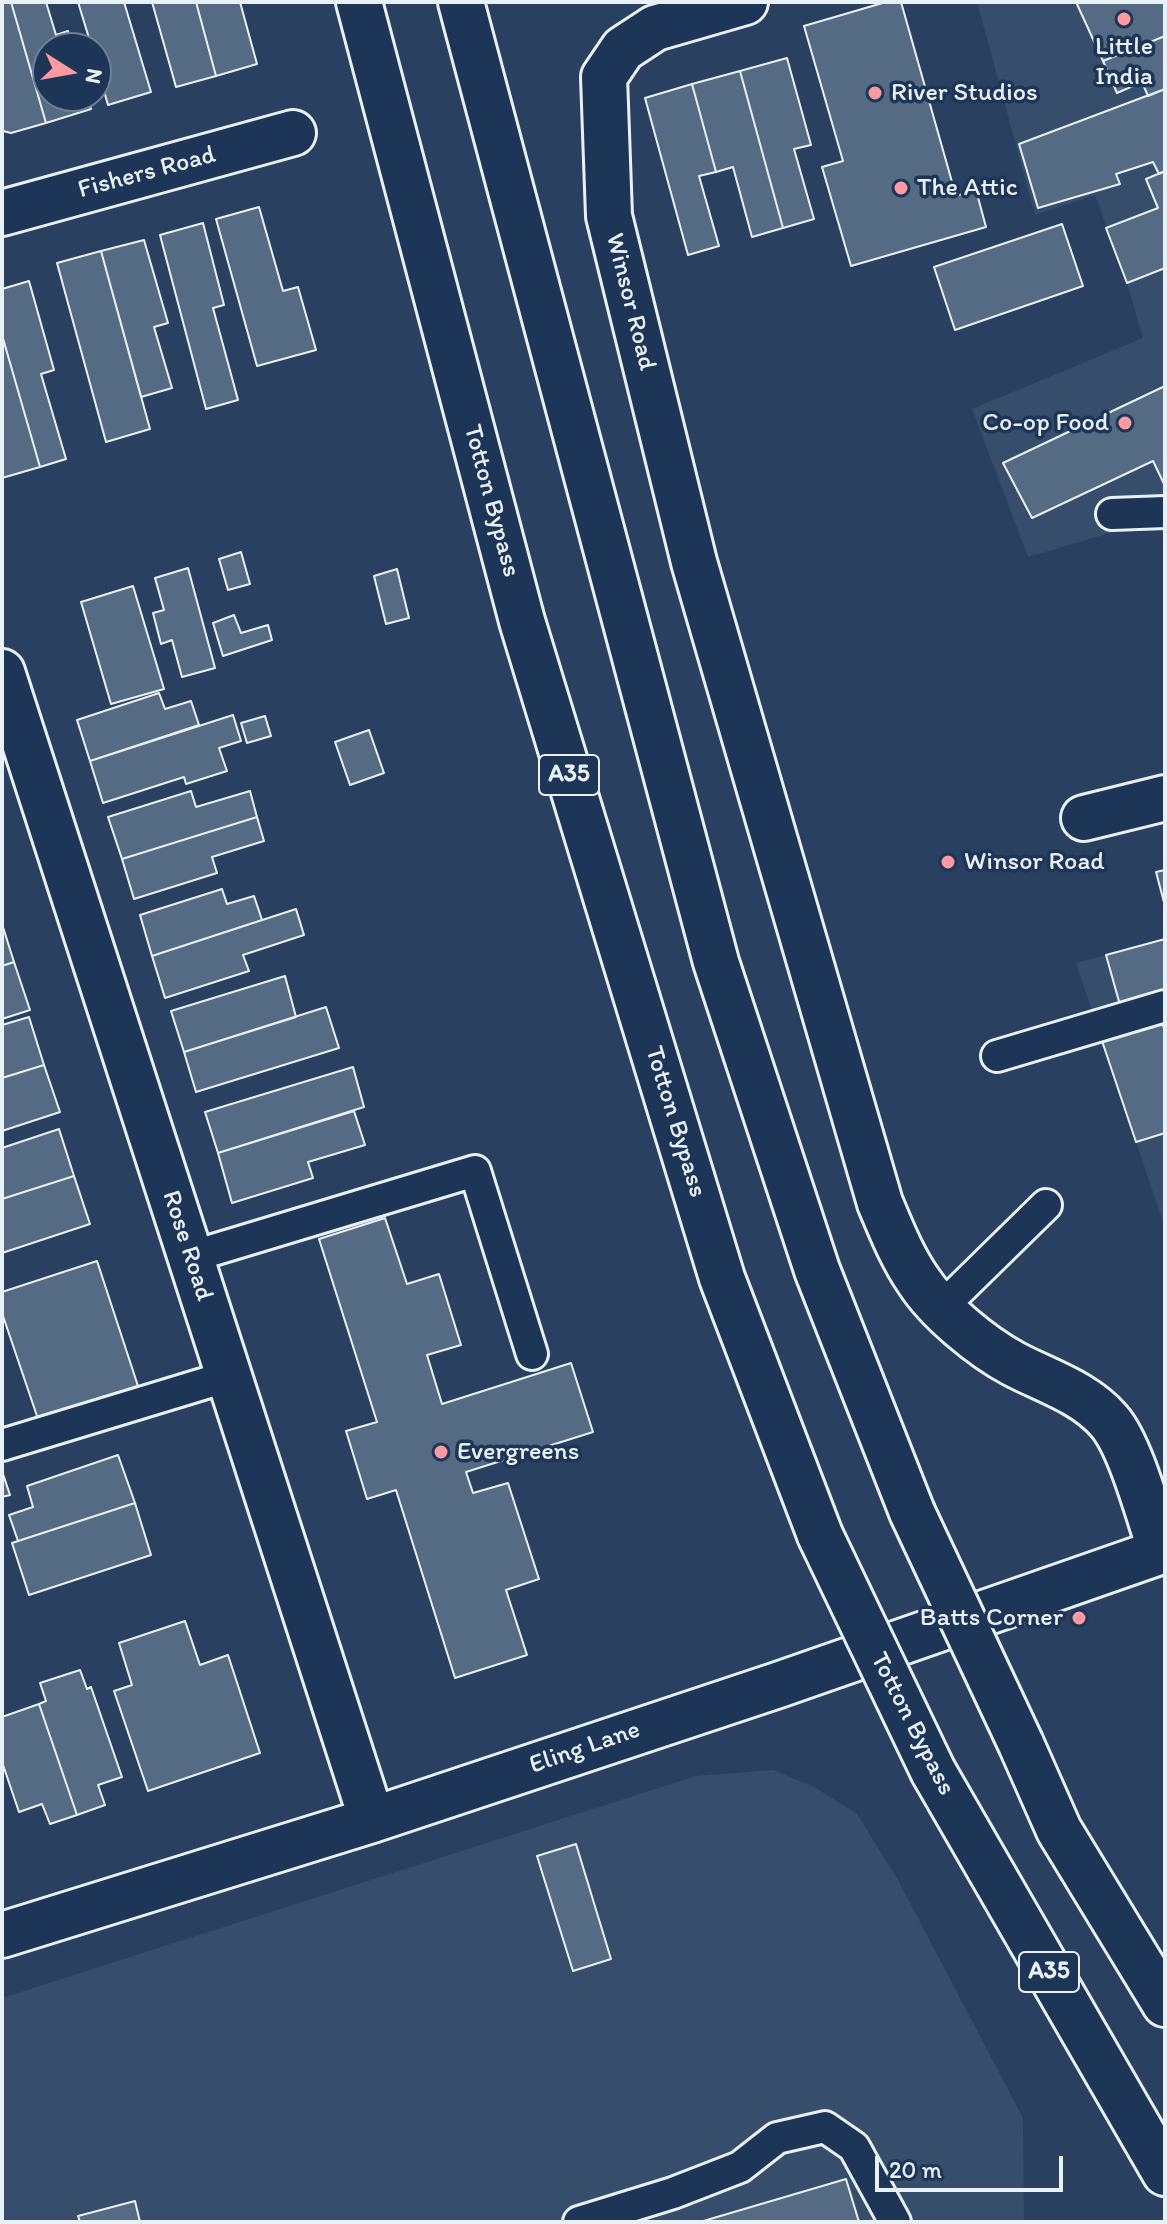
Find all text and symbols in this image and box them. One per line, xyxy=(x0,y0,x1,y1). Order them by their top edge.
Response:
marker: Little India xyxy=(1115,10,1133,28)
place label: Little India xyxy=(1095,31,1153,92)
north arrow xyxy=(32,32,112,112)
text: N xyxy=(79,66,109,86)
place label: River Studios xyxy=(891,77,1038,109)
marker: River Studios xyxy=(866,84,884,102)
street label: Fishers Road xyxy=(75,140,219,206)
place label: The Attic xyxy=(917,172,1018,204)
marker: The Attic xyxy=(892,179,910,197)
street label: Winsor Road xyxy=(598,230,662,374)
place label: Co-op Food xyxy=(982,407,1109,439)
marker: Co-op Food xyxy=(1116,414,1134,432)
street label: Totton Bypass xyxy=(456,422,526,580)
road number: A35 xyxy=(539,755,599,795)
place label: Winsor Road xyxy=(964,846,1105,878)
marker: Winsor Road xyxy=(939,853,957,871)
street label: Totton Bypass xyxy=(637,1043,713,1201)
street label: Rose Road xyxy=(154,1187,220,1305)
place label: Evergreens xyxy=(457,1436,579,1468)
marker: Evergreens xyxy=(432,1443,450,1461)
place label: Batts Corner xyxy=(920,1602,1063,1634)
marker: Batts Corner xyxy=(1070,1609,1088,1627)
street label: Totton Bypass xyxy=(863,1647,961,1801)
street label: Eling Lane xyxy=(525,1715,645,1781)
road number: A35 xyxy=(1019,1952,1079,1992)
scale bar xyxy=(879,2140,1067,2190)
text: 20 m xyxy=(889,2155,942,2184)

